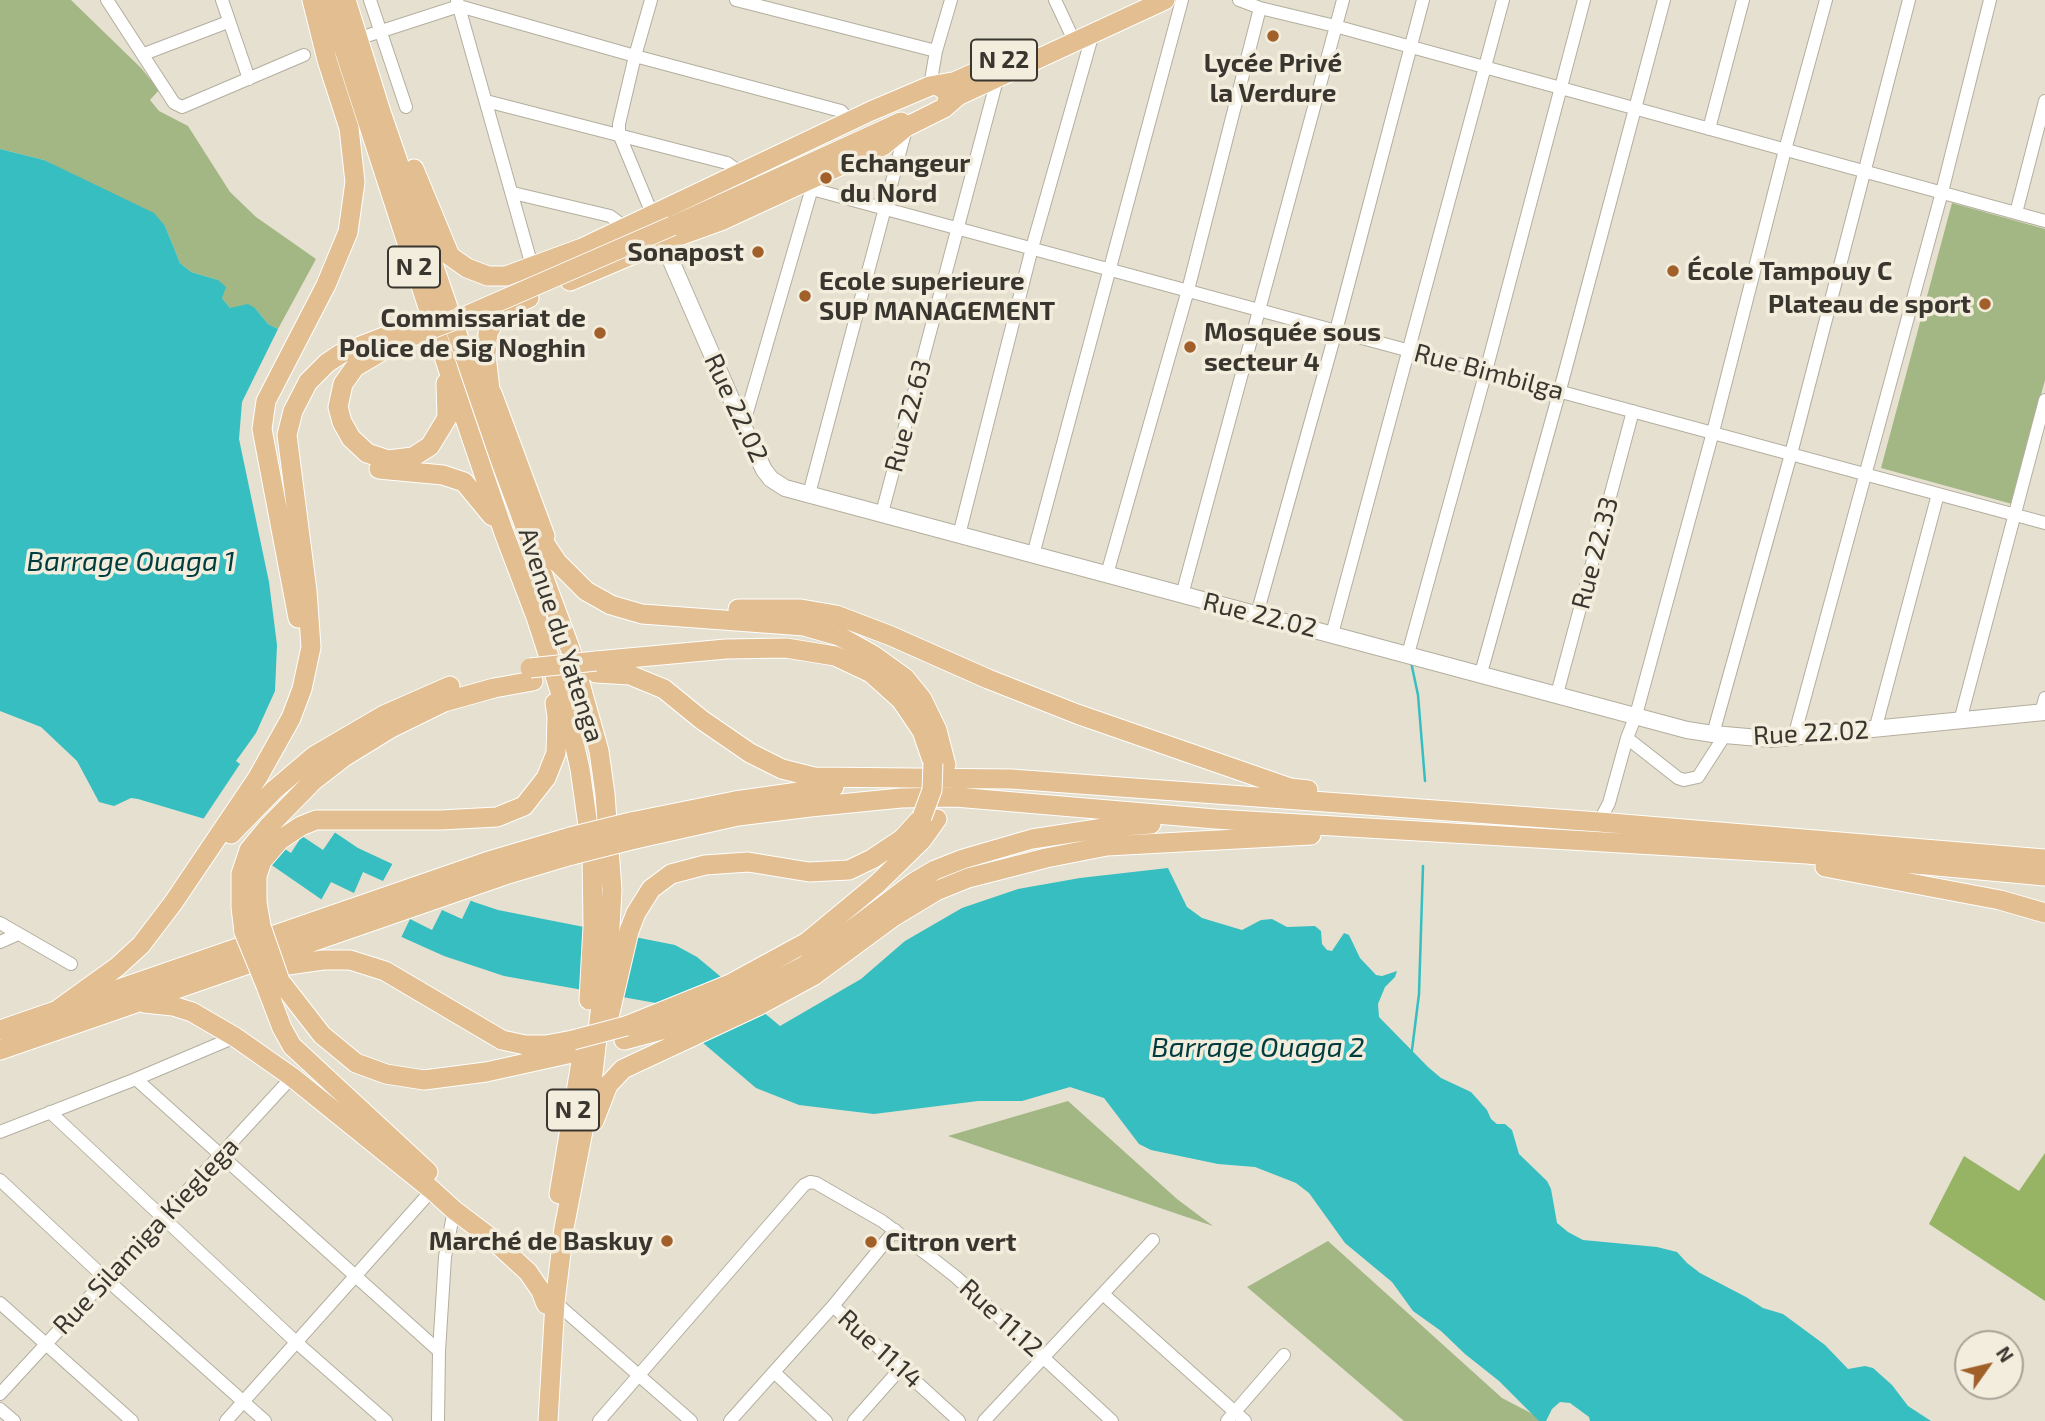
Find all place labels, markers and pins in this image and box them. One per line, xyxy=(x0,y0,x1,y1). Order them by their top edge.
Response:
marker: Lycée Privé la Verdure xyxy=(1265,28,1281,44)
place label: Lycée Privé la Verdure xyxy=(1204,47,1342,108)
place label: Echangeur du Nord xyxy=(840,147,970,208)
marker: Echangeur du Nord xyxy=(818,170,834,186)
place label: Sonapost xyxy=(628,236,744,268)
marker: Sonapost xyxy=(750,244,766,260)
place label: École Tampouy C xyxy=(1687,255,1892,287)
marker: École Tampouy C xyxy=(1665,263,1681,279)
place label: Ecole superieure SUP MANAGEMENT xyxy=(819,265,1055,326)
marker: Ecole superieure SUP MANAGEMENT xyxy=(797,288,813,304)
place label: Plateau de sport xyxy=(1768,288,1971,320)
marker: Plateau de sport xyxy=(1977,296,1993,312)
place label: Commissariat de Police de Sig Noghin xyxy=(339,302,586,364)
place label: Mosquée sous secteur 4 xyxy=(1204,316,1381,378)
marker: Commissariat de Police de Sig Noghin xyxy=(592,325,608,341)
marker: Mosquée sous secteur 4 xyxy=(1182,339,1198,355)
place label: Marché de Baskuy xyxy=(429,1225,653,1257)
place label: Citron vert xyxy=(885,1226,1016,1258)
marker: Marché de Baskuy xyxy=(659,1233,675,1249)
marker: Citron vert xyxy=(863,1234,879,1250)

